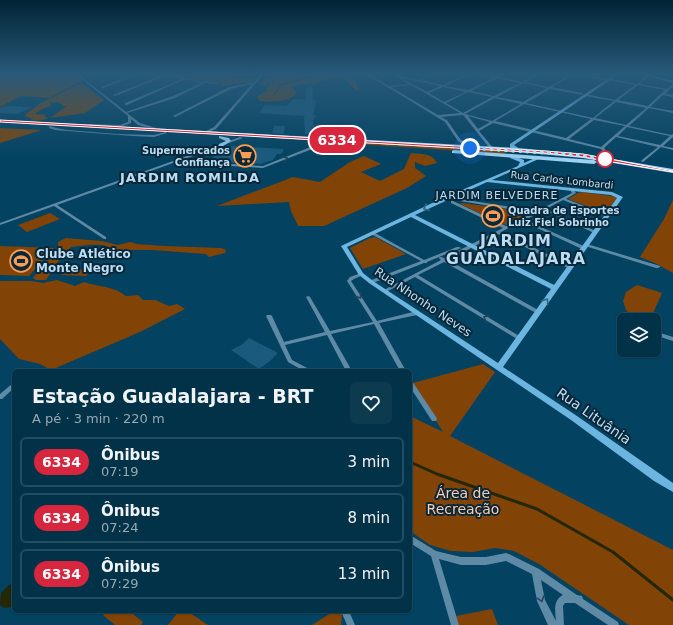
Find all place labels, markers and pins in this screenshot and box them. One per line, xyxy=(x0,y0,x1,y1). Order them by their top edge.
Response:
supermarket icon: Supermercados Confiança xyxy=(232,143,258,169)
place label: Supermercados Confiança xyxy=(142,145,230,168)
unlabelled marker xyxy=(596,150,614,168)
sports icon: Quadra de Esportes Luiz Fiel Sobrinho xyxy=(480,203,506,229)
place label: Quadra de Esportes Luiz Fiel Sobrinho xyxy=(508,205,619,228)
place label: Clube Atlético Monte Negro xyxy=(36,247,131,275)
sports icon: Clube Atlético Monte Negro xyxy=(8,248,34,274)

